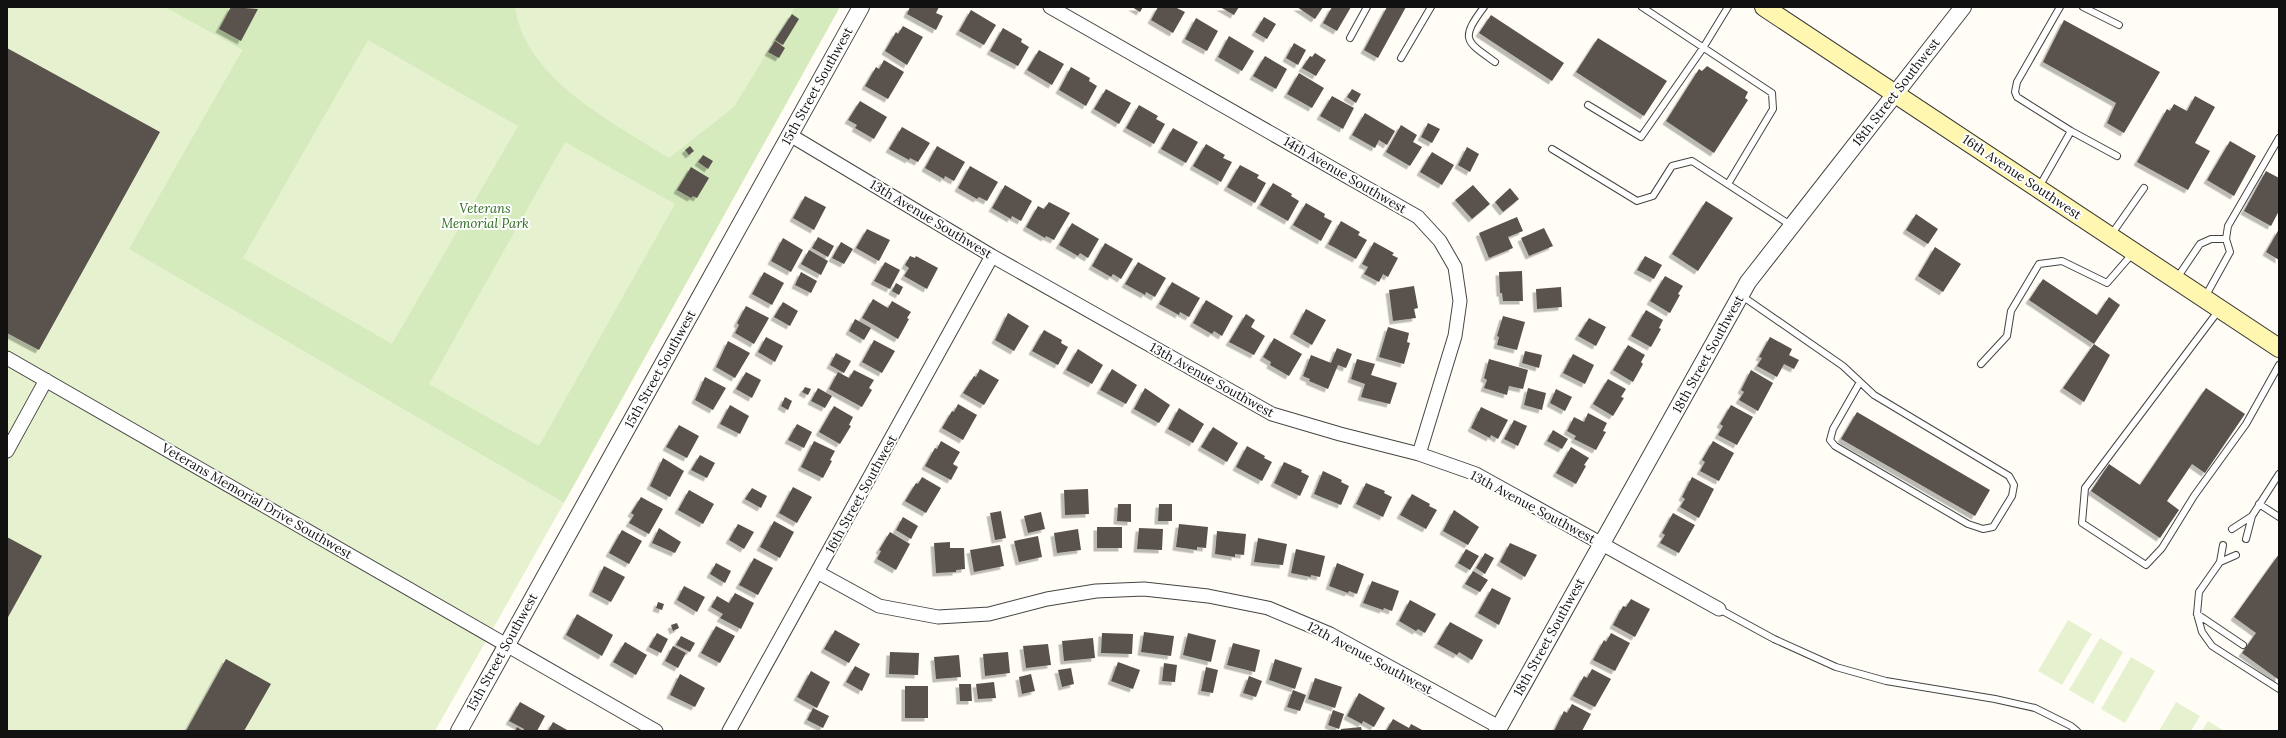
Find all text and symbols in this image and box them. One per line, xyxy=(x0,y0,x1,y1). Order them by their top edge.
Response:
street label: 15th Street Southwest xyxy=(778,24,856,148)
street label: 18th Street Southwest xyxy=(1849,35,1943,149)
street label: 16th Avenue Southwest xyxy=(1959,131,2085,223)
street label: 14th Avenue Southwest xyxy=(1280,133,1410,217)
street label: 13th Avenue Southwest xyxy=(867,176,995,262)
park label: Veterans Memorial Park xyxy=(441,200,529,232)
street label: 18th Street Southwest xyxy=(1668,292,1748,416)
street label: 15th Street Southwest xyxy=(621,307,699,431)
street label: 13th Avenue Southwest xyxy=(1147,339,1277,421)
street label: 16th Street Southwest xyxy=(821,432,901,556)
street label: Veterans Memorial Drive Southwest xyxy=(158,439,355,563)
street label: 13th Avenue Southwest xyxy=(1467,467,1599,547)
street label: 18th Street Southwest xyxy=(1509,575,1589,699)
street label: 15th Street Southwest xyxy=(463,590,541,714)
street label: 12th Avenue Southwest xyxy=(1304,618,1436,698)

